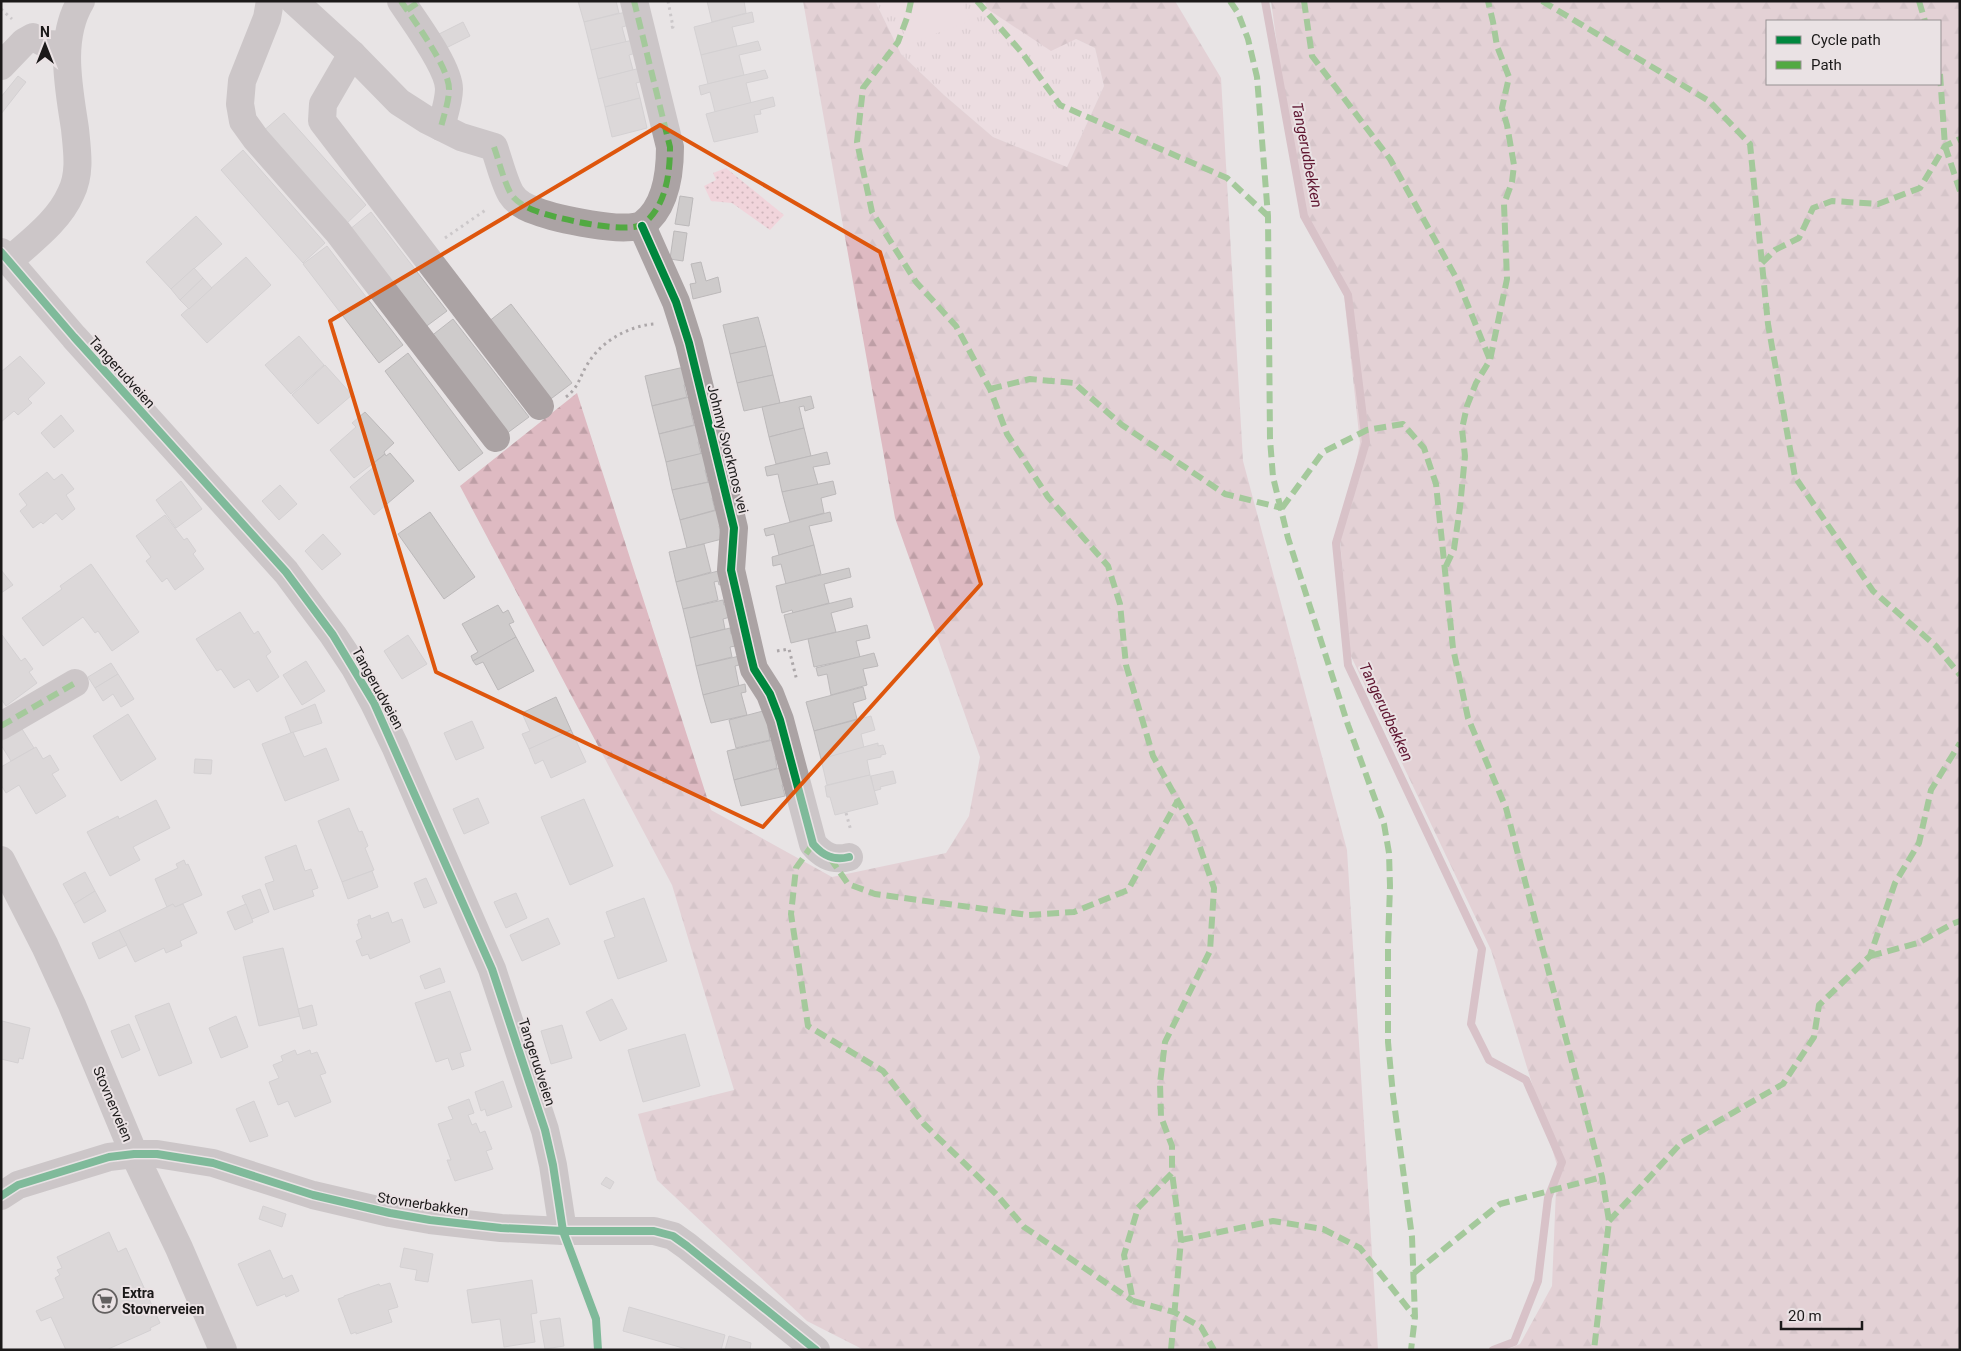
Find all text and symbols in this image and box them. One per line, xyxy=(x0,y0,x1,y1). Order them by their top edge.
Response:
north arrow xyxy=(20,20,70,70)
legend xyxy=(1766,20,1941,85)
text: N xyxy=(40,24,50,40)
text: Cycle path xyxy=(1811,31,1881,49)
text: Path xyxy=(1811,56,1842,74)
water label: Tangerudbekken xyxy=(1288,101,1326,209)
street label: Tangerudveien xyxy=(86,333,158,411)
street label: Johnny Svorkmos vei xyxy=(704,383,752,515)
street label: Tangerudveien xyxy=(349,644,407,732)
water label: Tangerudbekken xyxy=(1355,660,1417,764)
street label: Tangerudveien xyxy=(515,1016,559,1108)
street label: Stovnerveien xyxy=(90,1064,136,1144)
street label: Stovnerbakken xyxy=(376,1189,470,1219)
place label: Extra Stovnerveien xyxy=(122,1285,205,1317)
supermarket icon: Extra Stovnerveien xyxy=(92,1288,118,1314)
scale bar xyxy=(1781,1298,1862,1330)
text: 20 m xyxy=(1788,1307,1822,1325)

